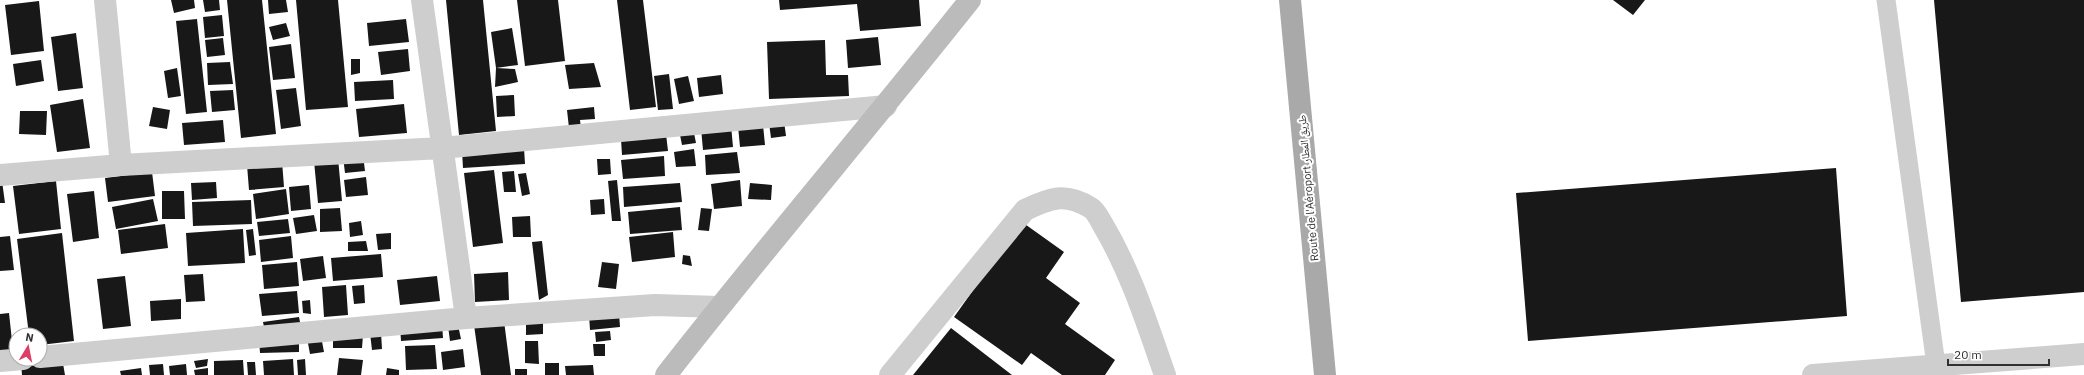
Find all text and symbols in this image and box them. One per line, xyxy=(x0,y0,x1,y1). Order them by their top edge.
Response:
street label: Route de l'Aéroport طريق المطار xyxy=(1295,114,1321,262)
north arrow xyxy=(8,327,48,367)
text: N xyxy=(25,330,35,345)
scale bar xyxy=(1948,341,2049,367)
text: 20 m xyxy=(1954,347,1982,362)

